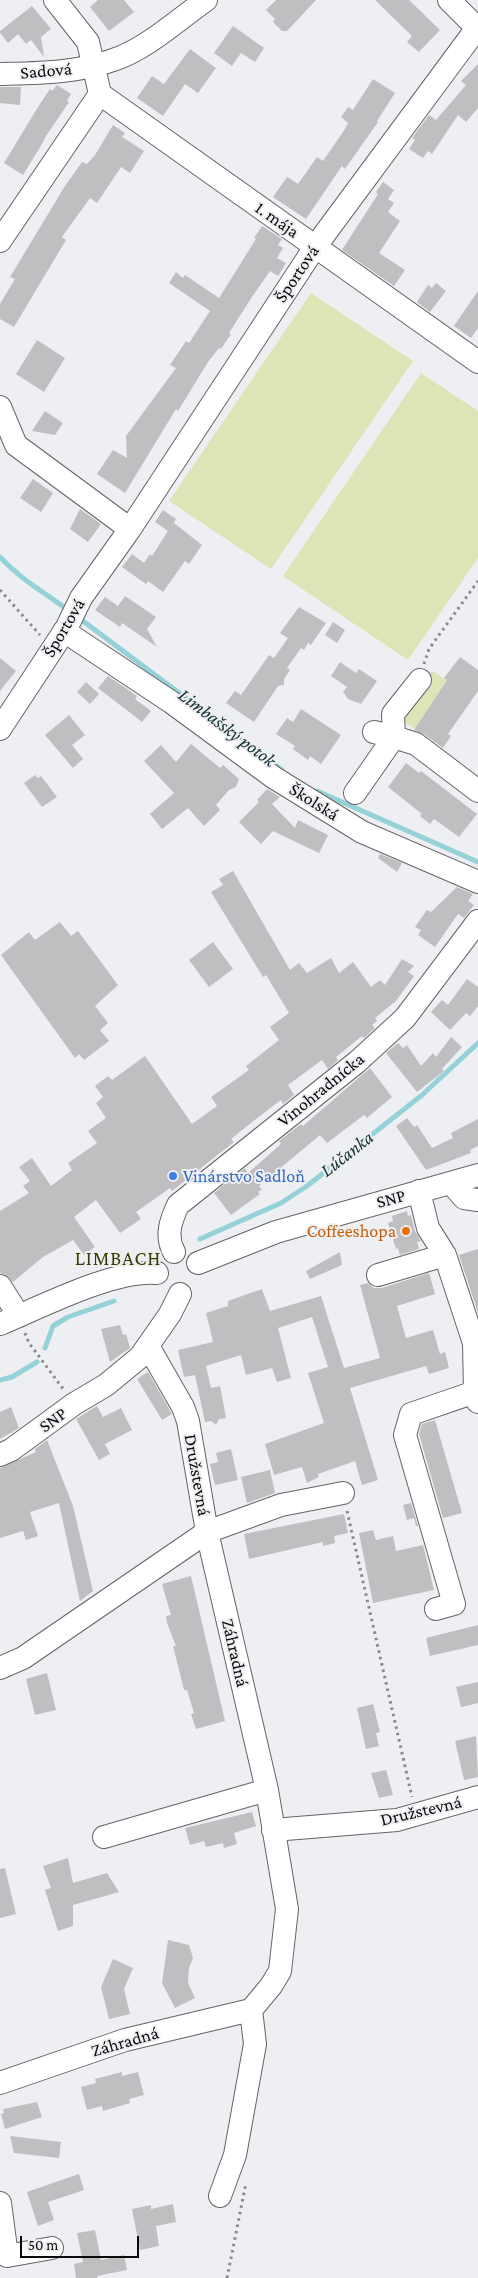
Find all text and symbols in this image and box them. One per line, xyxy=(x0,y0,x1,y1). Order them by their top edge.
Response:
street label: Sadová xyxy=(19,58,73,84)
street label: 1. mája xyxy=(251,197,303,243)
street label: Športová xyxy=(270,241,324,307)
street label: Športová xyxy=(38,595,90,661)
water label: Limbašský potok xyxy=(174,684,280,772)
street label: Školská xyxy=(285,778,343,826)
street label: Vinohradnícka xyxy=(273,1048,369,1132)
water label: Lúčanka xyxy=(316,1126,378,1182)
place label: Vinárstvo Sadloň xyxy=(183,1165,305,1187)
marker: Vinárstvo Sadloň xyxy=(167,1170,179,1182)
street label: SNP xyxy=(374,1185,408,1213)
place label: Coffeeshopa xyxy=(307,1220,396,1242)
marker: Coffeeshopa xyxy=(400,1225,412,1237)
district label: LIMBACH xyxy=(74,1247,162,1271)
street label: SNP xyxy=(35,1403,71,1437)
street label: Družstevná xyxy=(179,1432,215,1518)
street label: Záhradná xyxy=(217,1617,253,1689)
street label: Družstevná xyxy=(378,1791,464,1831)
street label: Záhradná xyxy=(89,2022,161,2062)
scale bar xyxy=(22,2226,141,2258)
text: 50 m xyxy=(28,2237,58,2253)

